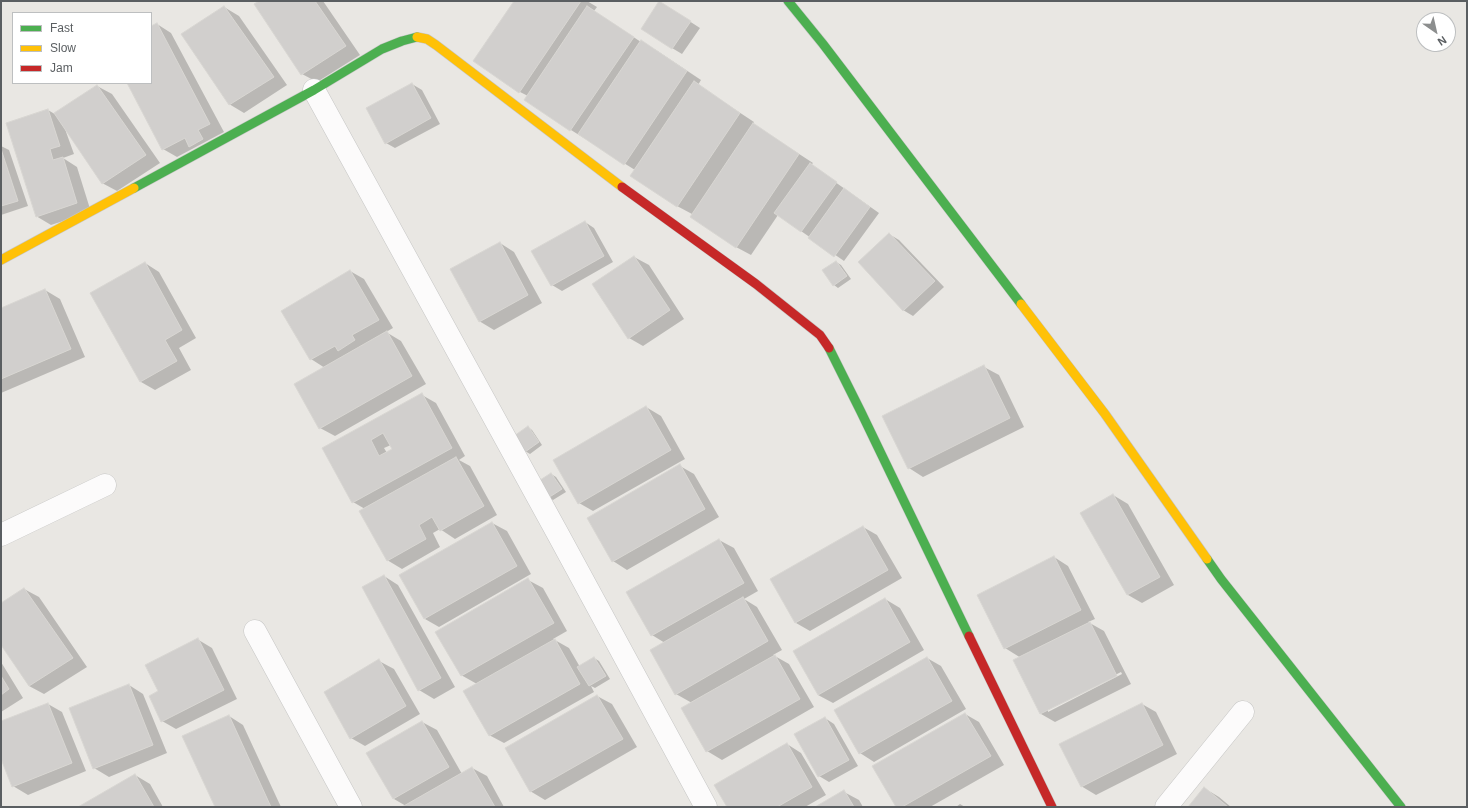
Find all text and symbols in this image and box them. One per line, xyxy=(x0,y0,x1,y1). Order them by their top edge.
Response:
legend xyxy=(12,12,152,84)
north arrow xyxy=(1416,12,1456,52)
text: Fast xyxy=(50,21,73,35)
text: N xyxy=(1436,34,1449,48)
text: Slow xyxy=(50,41,76,55)
text: Jam xyxy=(50,61,73,75)

